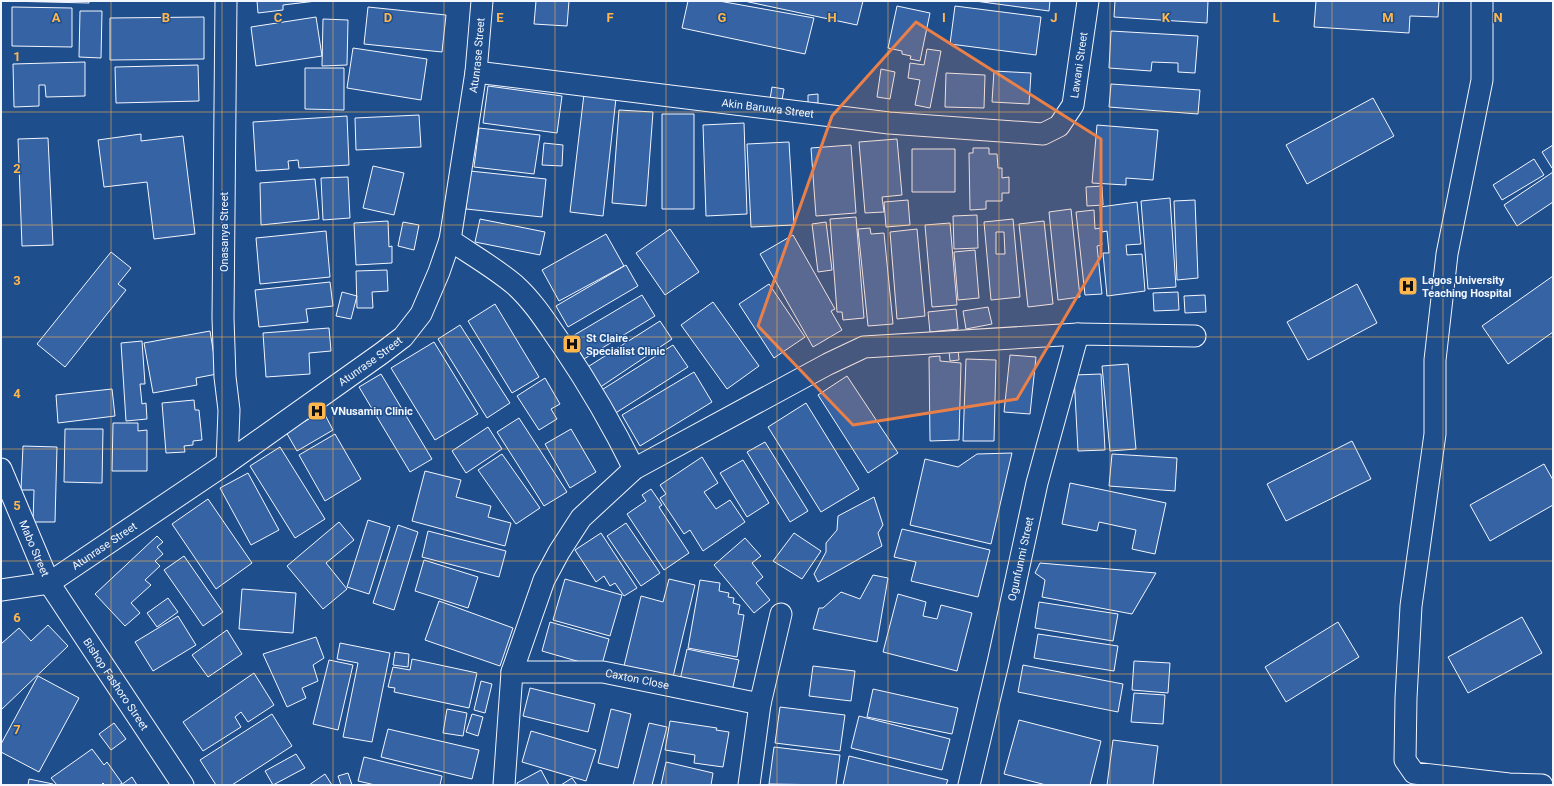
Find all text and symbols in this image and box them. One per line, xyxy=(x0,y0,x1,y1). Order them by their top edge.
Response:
text: A xyxy=(52,10,61,25)
text: B xyxy=(162,10,170,25)
text: C xyxy=(274,10,283,25)
text: D xyxy=(384,10,392,25)
text: E xyxy=(496,10,504,25)
text: F xyxy=(606,10,614,25)
text: G xyxy=(718,10,727,25)
text: H xyxy=(827,10,837,25)
text: I xyxy=(942,10,946,25)
text: J xyxy=(1050,10,1058,25)
text: K xyxy=(1162,10,1171,25)
text: L xyxy=(1272,10,1280,25)
text: M xyxy=(1382,10,1394,25)
text: N xyxy=(1493,10,1503,25)
street label: Atunrase Street xyxy=(466,17,487,94)
street label: Lawani Street xyxy=(1068,31,1090,99)
text: 1 xyxy=(13,49,21,64)
street label: Akin Baruwa Street xyxy=(721,96,815,120)
text: 2 xyxy=(13,161,21,176)
street label: Onasanya Street xyxy=(218,191,231,272)
text: 3 xyxy=(13,273,21,288)
place label: Lagos University Teaching Hospital xyxy=(1422,274,1511,300)
hospital icon: Lagos University Teaching Hospital xyxy=(1397,275,1419,297)
place label: St Claire Specialist Clinic xyxy=(586,332,665,358)
street label: Atunrase Street xyxy=(336,333,405,388)
hospital icon: St Claire Specialist Clinic xyxy=(561,333,583,355)
text: 4 xyxy=(13,386,21,401)
hospital icon: VNusamin Clinic xyxy=(306,400,328,422)
place label: VNusamin Clinic xyxy=(331,405,413,418)
text: 5 xyxy=(13,498,21,513)
street label: Ogunfunmi Street xyxy=(1005,515,1036,602)
street label: Mabo Street xyxy=(17,518,52,579)
street label: Atunrase Street xyxy=(69,519,139,572)
text: 6 xyxy=(13,610,21,625)
street label: Bishop Fashoro Street xyxy=(81,635,152,733)
street label: Caxton Close xyxy=(604,666,671,692)
text: 7 xyxy=(13,722,21,737)

